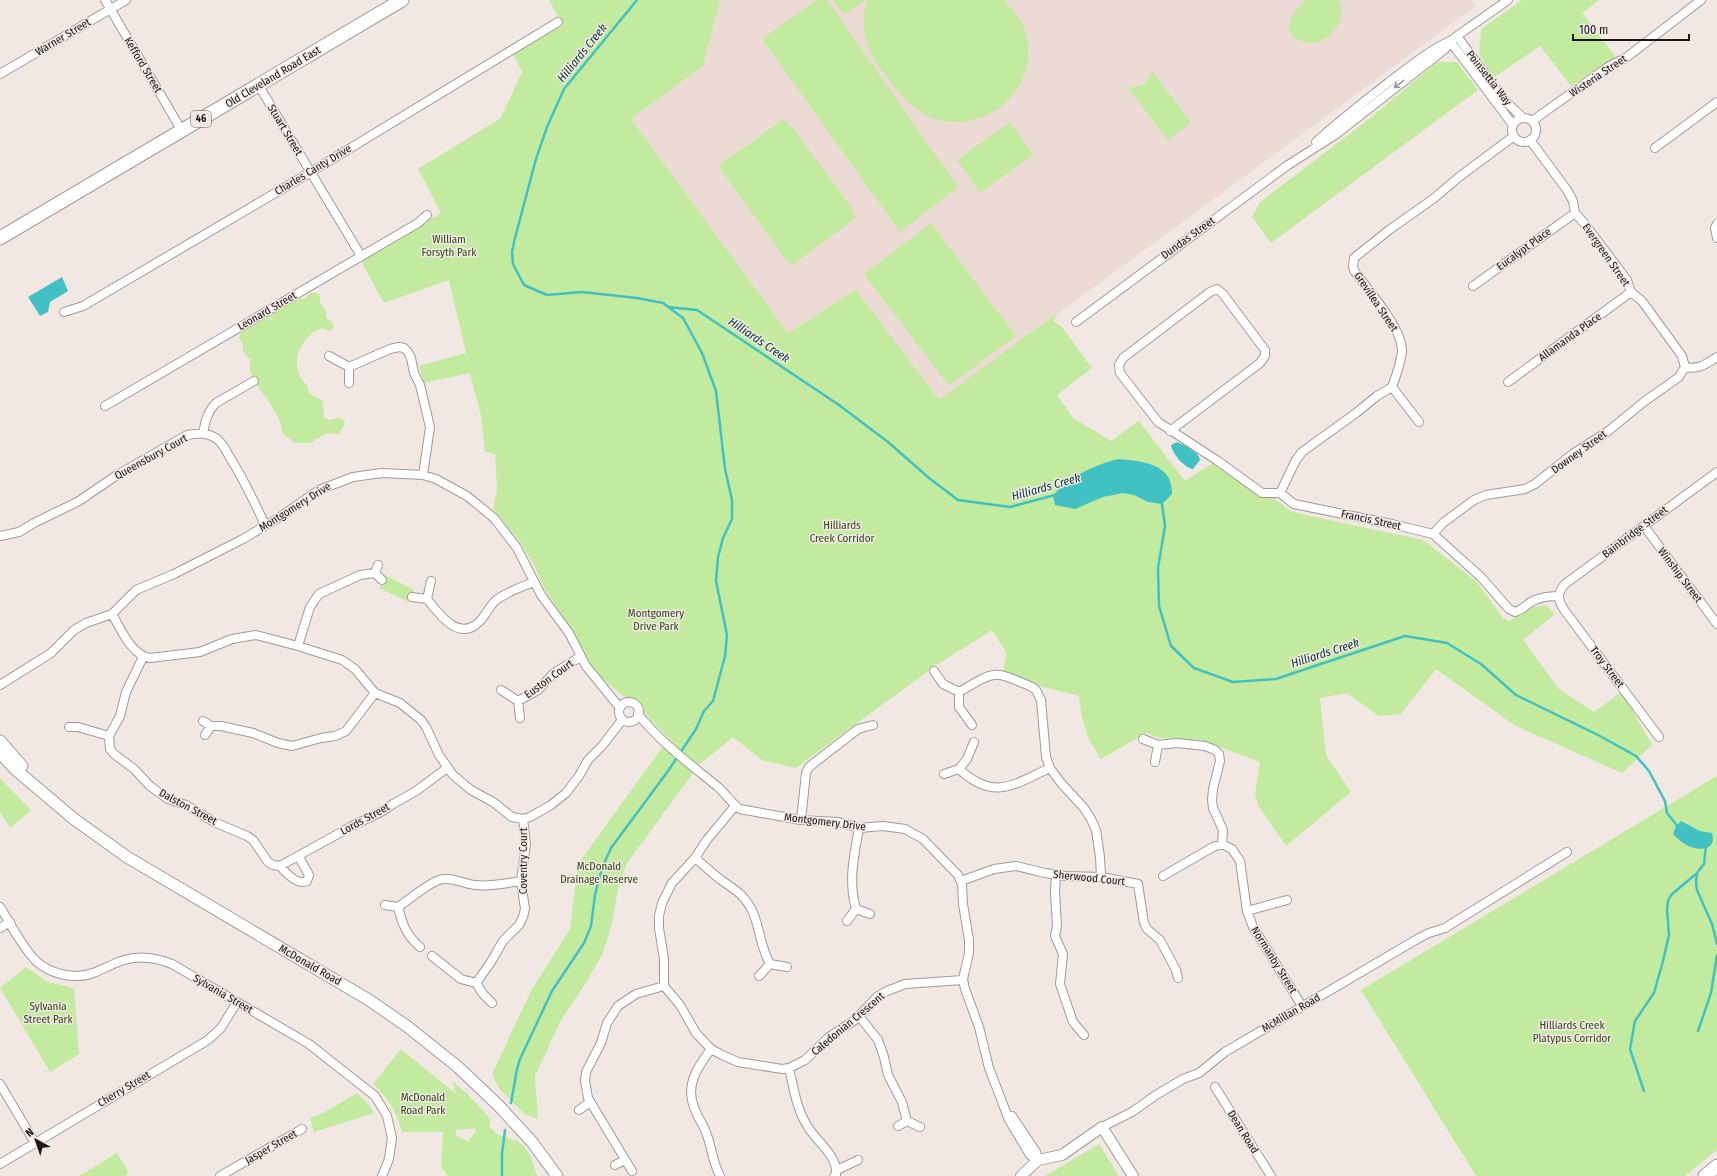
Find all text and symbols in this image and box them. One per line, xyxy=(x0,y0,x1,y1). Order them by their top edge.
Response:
street label: Warner Street xyxy=(33,15,93,58)
scale bar xyxy=(1573,16,1689,42)
water label: Hilliards Creek xyxy=(554,21,610,85)
text: 100 m xyxy=(1579,23,1608,37)
street label: Kefford Street xyxy=(121,35,165,96)
street label: Old Cleveland Road East xyxy=(223,43,323,111)
street label: Poinsettia Way xyxy=(1464,48,1514,108)
street label: Wisteria Street xyxy=(1567,52,1629,100)
one-way arrow xyxy=(1393,80,1404,88)
street label: Stuart Street xyxy=(265,102,306,158)
road number: 46 xyxy=(191,111,211,127)
street label: Charles Canty Drive xyxy=(272,142,354,198)
street label: Dundas Street xyxy=(1158,214,1218,262)
street label: Evergreen Street xyxy=(1579,221,1633,289)
street label: Eucalypt Place xyxy=(1494,225,1554,273)
park label: William Forsyth Park xyxy=(422,233,477,259)
street label: Grevillea Street xyxy=(1351,270,1401,335)
street label: Leonard Street xyxy=(235,289,299,333)
street label: Allamanda Place xyxy=(1536,310,1604,364)
water label: Hilliards Creek xyxy=(726,314,792,366)
street label: Downey Street xyxy=(1549,427,1609,476)
street label: Queensbury Court xyxy=(112,431,190,482)
water label: Hilliards Creek xyxy=(1010,470,1082,503)
street label: Montgomery Drive xyxy=(257,480,333,534)
street label: Bainbridge Street xyxy=(1600,503,1671,561)
street label: Francis Street xyxy=(1340,507,1403,533)
park label: Hilliards Creek Corridor xyxy=(810,519,874,545)
street label: Winship Street xyxy=(1655,545,1705,605)
park label: Montgomery Drive Park xyxy=(628,607,684,633)
water label: Hilliards Creek xyxy=(1289,635,1361,671)
street label: Troy Street xyxy=(1587,644,1627,691)
street label: Euston Court xyxy=(522,657,576,701)
street label: Dalston Street xyxy=(157,786,220,828)
street label: Lords Street xyxy=(338,800,392,838)
street label: Montgomery Drive xyxy=(783,811,867,833)
street label: Coventry Court xyxy=(517,827,530,894)
park label: McDonald Drainage Reserve xyxy=(560,860,638,886)
street label: Sherwood Court xyxy=(1052,868,1126,888)
street label: Normanby Street xyxy=(1248,924,1300,996)
street label: McDonald Road xyxy=(276,942,344,988)
street label: Sylvania Street xyxy=(191,972,256,1017)
street label: Caledonian Crescent xyxy=(809,989,888,1058)
street label: McMillan Road xyxy=(1259,991,1323,1035)
park label: Sylvania Street Park xyxy=(23,1000,73,1026)
park label: Hilliards Creek Platypus Corridor xyxy=(1533,1019,1611,1045)
street label: Cherry Street xyxy=(95,1068,153,1110)
park label: McDonald Road Park xyxy=(401,1091,446,1117)
street label: Dean Road xyxy=(1225,1108,1261,1156)
north arrow xyxy=(16,1120,56,1160)
text: N xyxy=(23,1126,37,1140)
street label: Jasper Street xyxy=(243,1127,300,1167)

